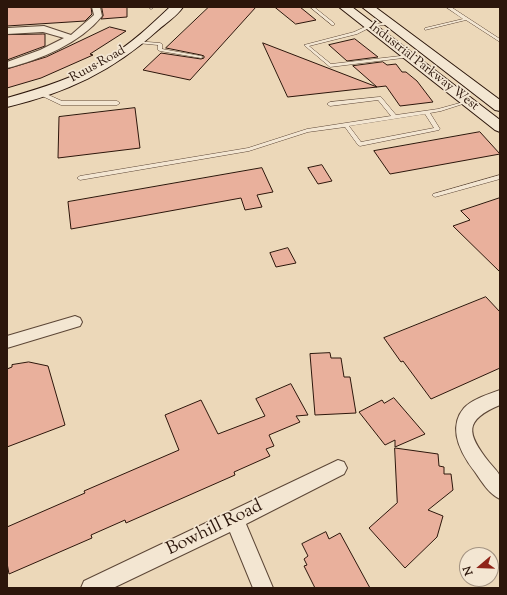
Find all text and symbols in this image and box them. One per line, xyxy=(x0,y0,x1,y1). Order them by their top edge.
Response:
street label: Industrial Parkway West xyxy=(365,19,481,115)
street label: Ruus Road xyxy=(68,43,128,87)
street label: Bowhill Road xyxy=(164,496,266,562)
north arrow xyxy=(459,547,499,587)
text: N xyxy=(460,564,478,577)

